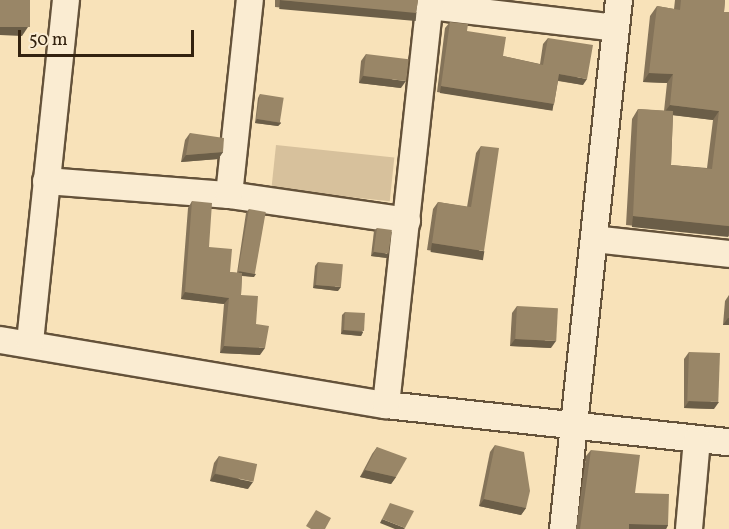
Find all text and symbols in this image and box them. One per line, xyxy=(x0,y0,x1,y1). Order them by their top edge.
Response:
scale bar xyxy=(21,18,196,56)
text: 50 m xyxy=(29,28,68,53)

